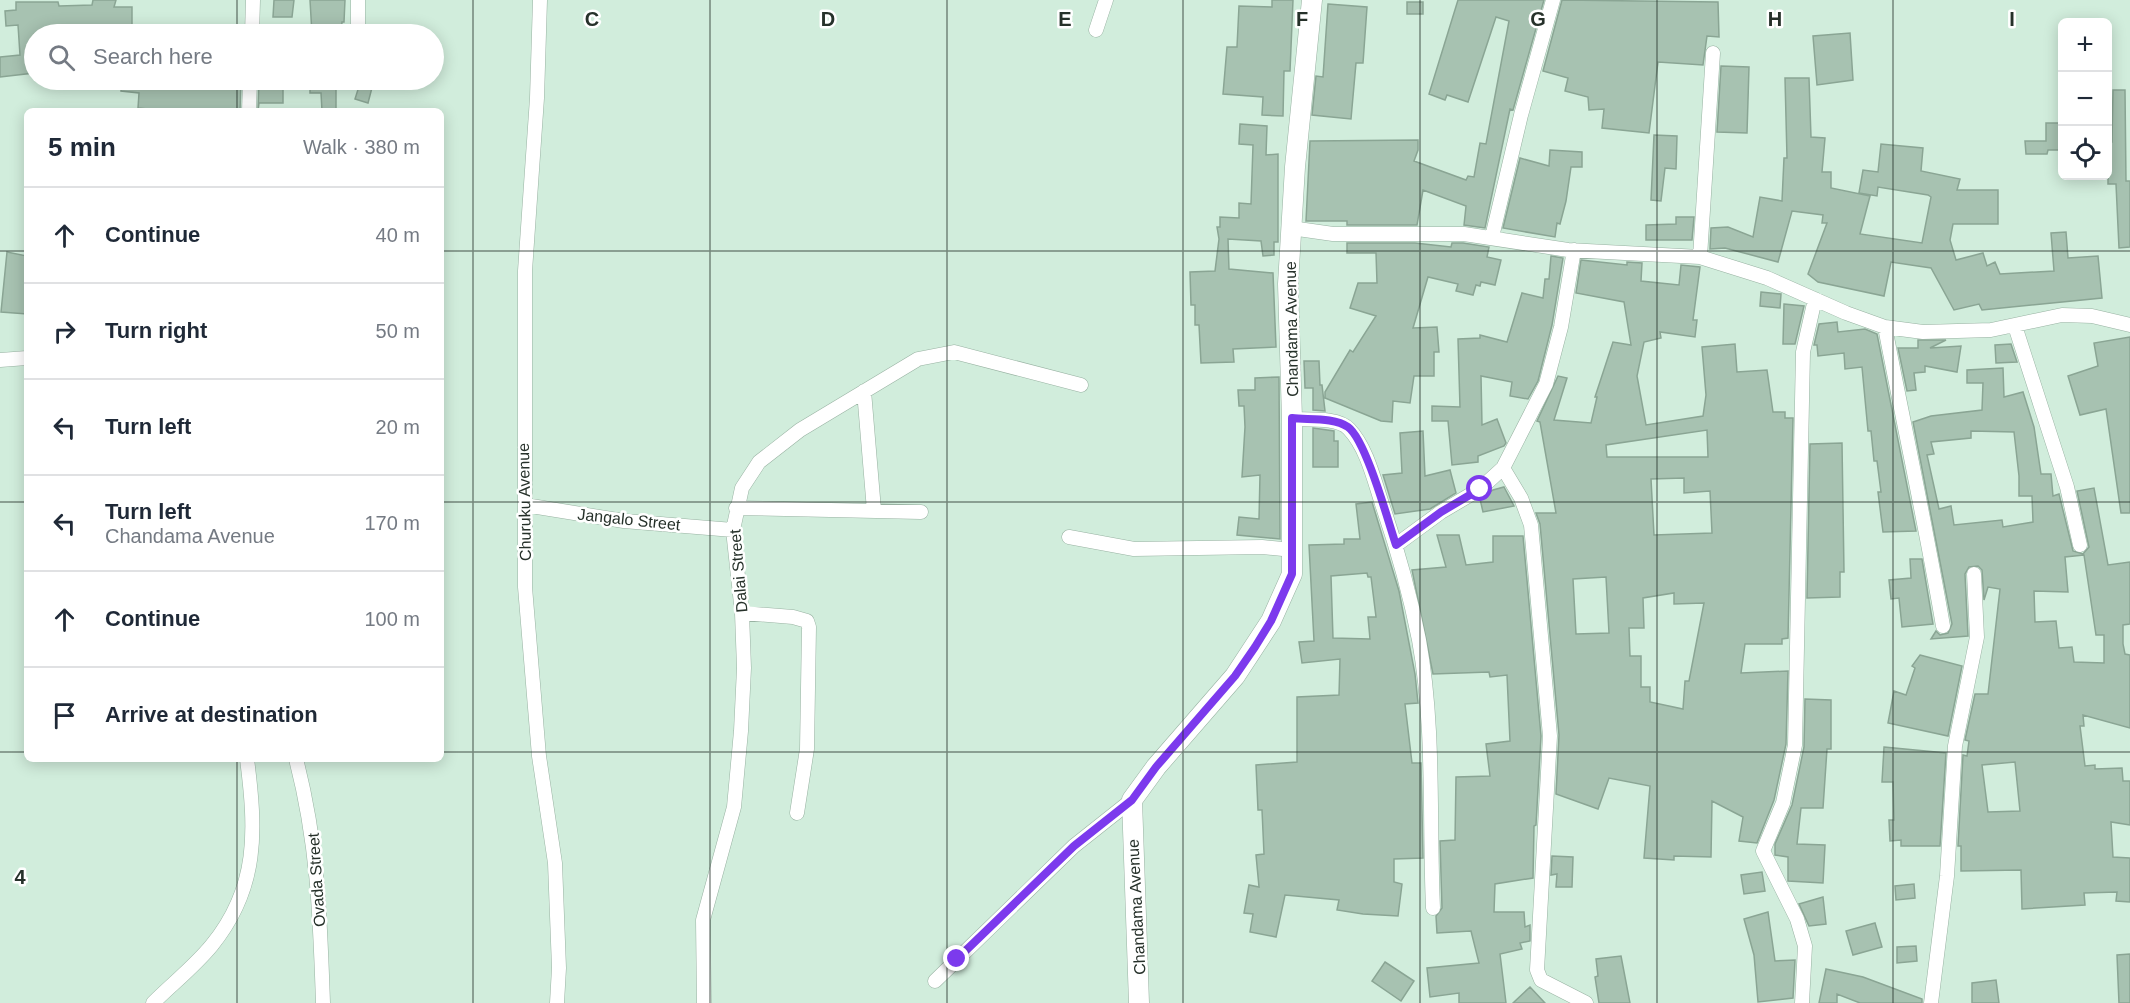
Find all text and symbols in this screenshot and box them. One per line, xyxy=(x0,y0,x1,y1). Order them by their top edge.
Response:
text: C xyxy=(585,8,599,30)
text: D xyxy=(821,8,835,30)
text: E xyxy=(1058,8,1072,30)
text: F xyxy=(1296,8,1308,30)
text: G xyxy=(1530,8,1546,30)
text: H xyxy=(1768,8,1782,30)
text: I xyxy=(2009,8,2015,30)
map controls xyxy=(2058,18,2112,180)
button: + xyxy=(2058,18,2112,72)
search box xyxy=(24,24,444,90)
icon: search xyxy=(45,41,78,74)
text: Search here xyxy=(93,44,213,69)
button: − xyxy=(2058,72,2112,126)
button: locate xyxy=(2058,126,2112,180)
text: 5 min xyxy=(48,132,116,162)
text: Walk · 380 m xyxy=(303,136,420,158)
icon: ahead xyxy=(48,219,81,252)
text: Continue xyxy=(105,222,200,247)
text: 40 m xyxy=(376,224,420,246)
street label: Chandama Avenue xyxy=(1282,261,1301,397)
icon: right xyxy=(48,315,81,348)
text: Turn right xyxy=(105,318,207,343)
text: 50 m xyxy=(376,320,420,342)
icon: left xyxy=(48,411,81,444)
text: Turn left xyxy=(105,414,191,439)
text: 20 m xyxy=(376,416,420,438)
street label: Churuku Avenue xyxy=(515,443,534,561)
route start xyxy=(1466,475,1492,501)
text: Turn left xyxy=(105,499,191,524)
street label: Jangalo Street xyxy=(577,506,682,533)
icon: left xyxy=(48,507,81,540)
text: 170 m xyxy=(364,512,420,534)
text: Chandama Avenue xyxy=(105,525,275,547)
street label: Dalai Street xyxy=(726,528,751,613)
icon: ahead xyxy=(48,603,81,636)
text: Continue xyxy=(105,606,200,631)
text: 100 m xyxy=(364,608,420,630)
icon: arrive xyxy=(48,699,81,732)
text: Arrive at destination xyxy=(105,702,318,727)
street label: Ovada Street xyxy=(305,832,328,928)
street label: Chandama Avenue xyxy=(1124,839,1149,975)
text: 4 xyxy=(14,866,26,888)
route end xyxy=(943,945,969,971)

